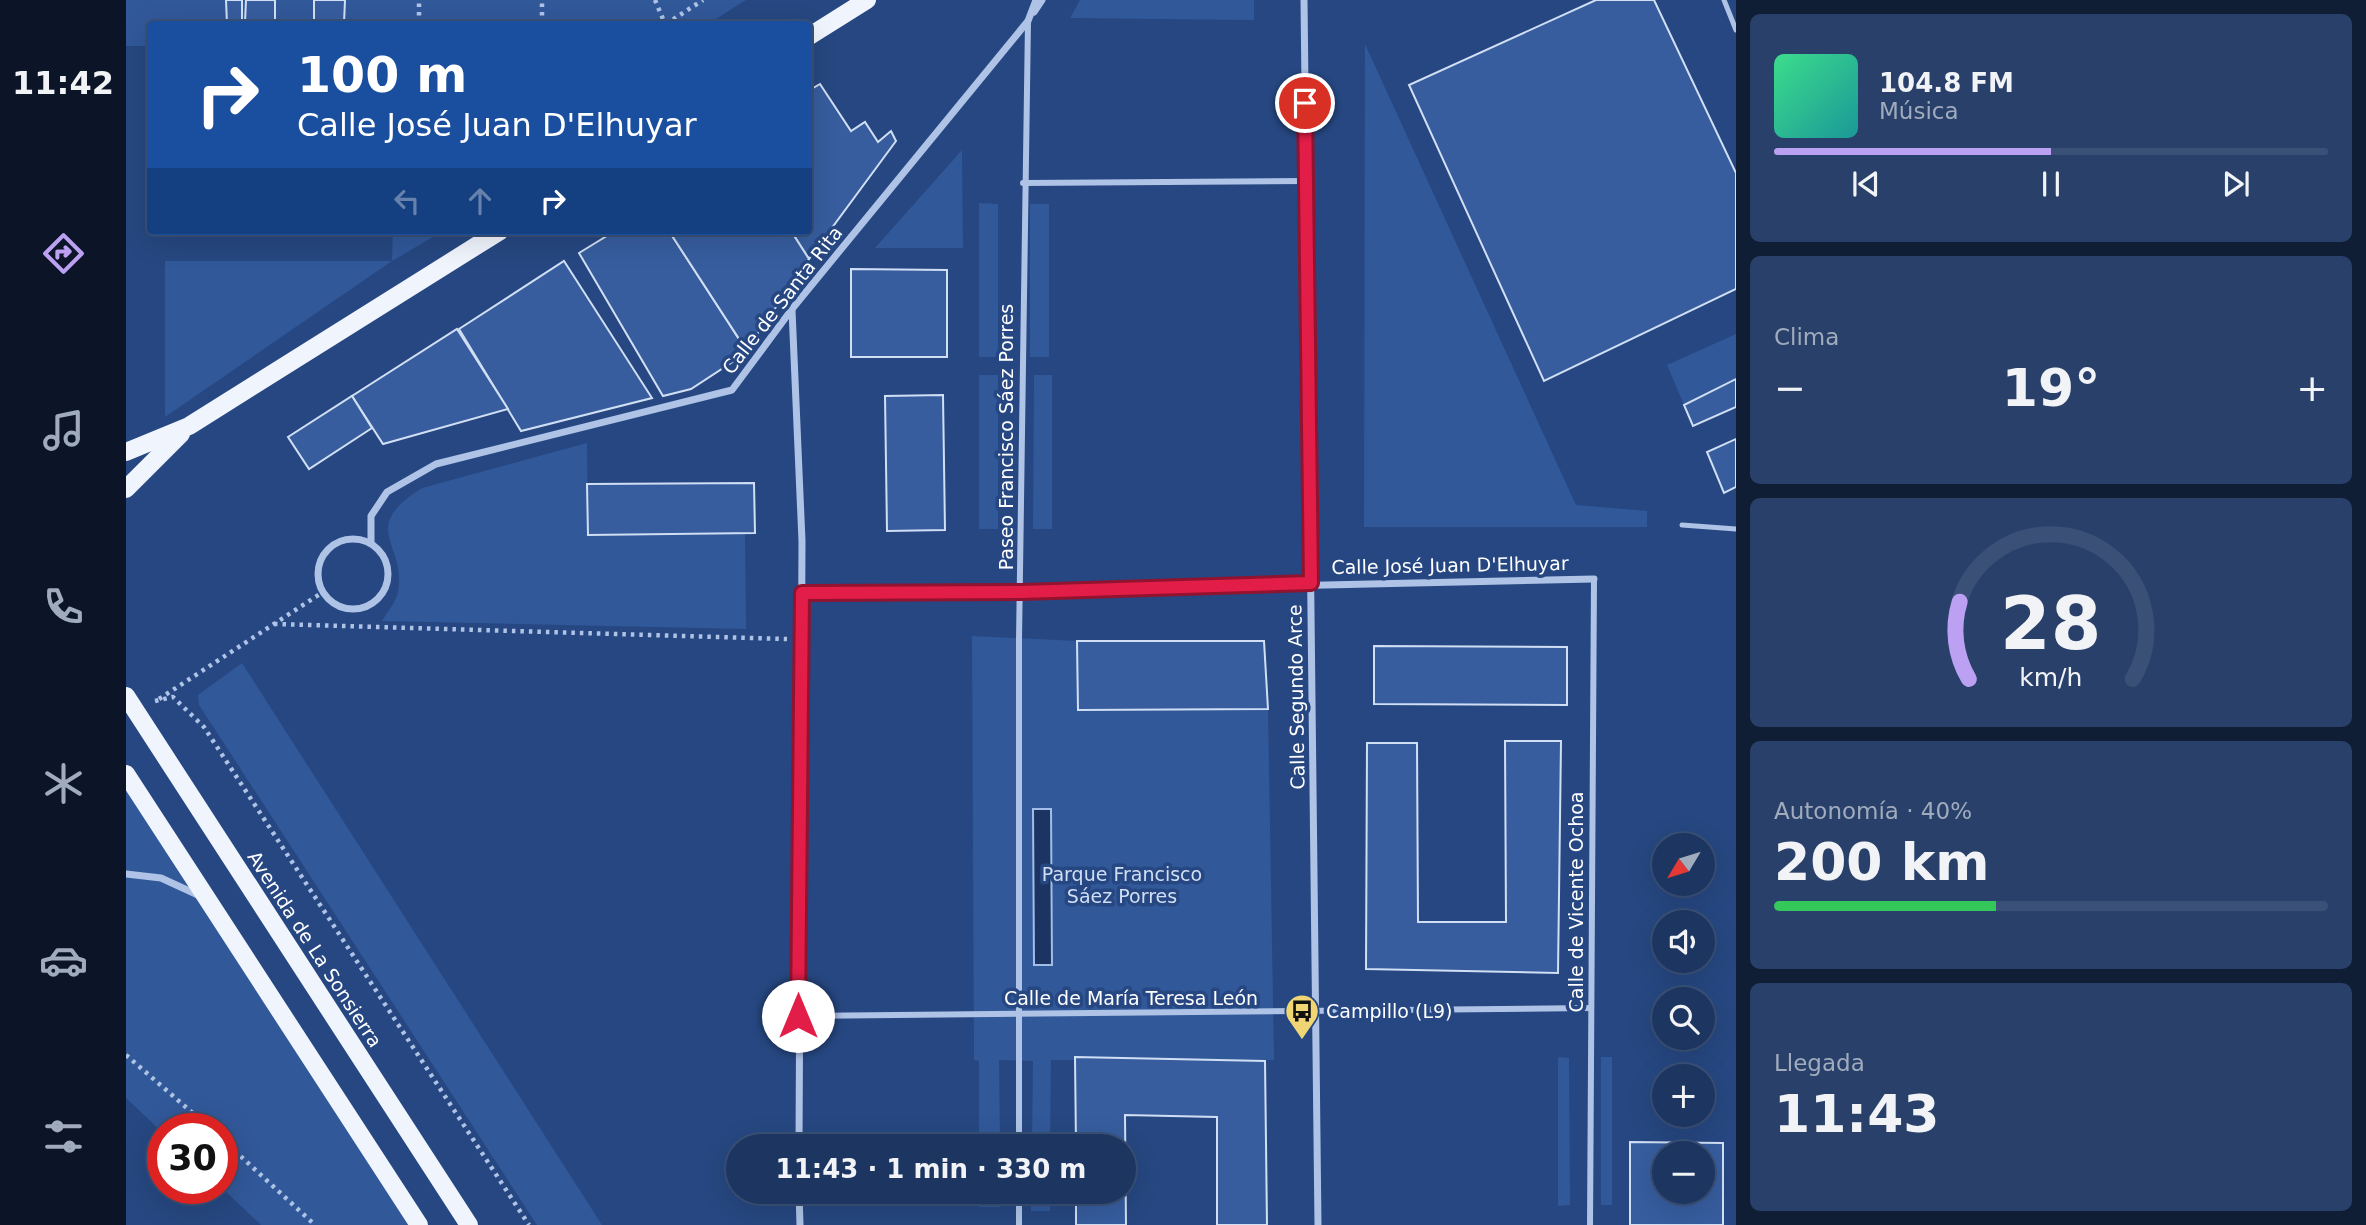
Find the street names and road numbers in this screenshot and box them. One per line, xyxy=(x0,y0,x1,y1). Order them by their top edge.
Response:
street label: Calle de Santa Rita xyxy=(717,222,847,378)
street label: Paseo Francisco Sáez Porres xyxy=(995,304,1017,570)
street label: Calle José Juan D'Elhuyar xyxy=(1331,552,1569,578)
street label: Calle Segundo Arce xyxy=(1283,604,1309,790)
street label: Calle de Vicente Ochoa xyxy=(1565,792,1587,1012)
street label: Avenida de La Sonsierra xyxy=(243,847,387,1051)
street label: Calle de María Teresa León xyxy=(1004,987,1258,1009)

